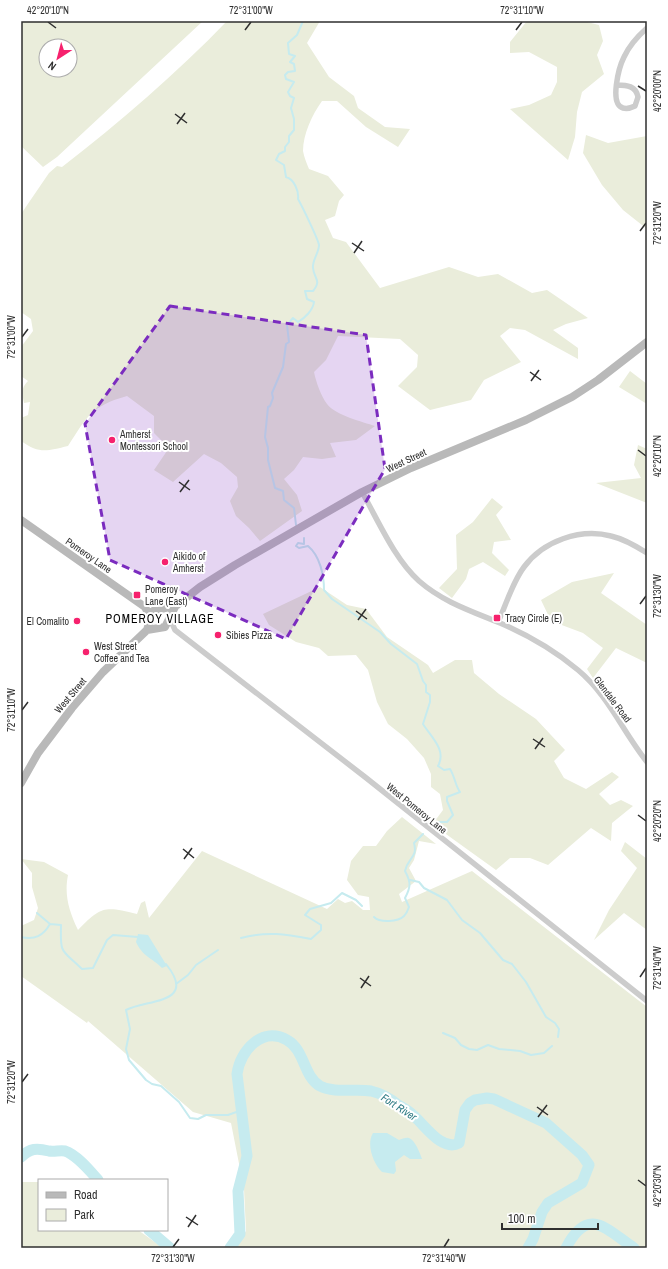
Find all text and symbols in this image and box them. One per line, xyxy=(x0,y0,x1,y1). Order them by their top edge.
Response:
text: 42°20'10"N xyxy=(27,4,69,17)
text: 72°31'00"W xyxy=(229,4,273,17)
text: 72°31'10"W xyxy=(500,4,544,17)
north arrow xyxy=(38,38,78,78)
text: N xyxy=(45,59,59,74)
text: 42°20'00"N xyxy=(651,70,664,112)
text: 72°31'20"W xyxy=(651,201,664,245)
text: 72°31'00"W xyxy=(5,315,18,359)
place label: Amherst Montessori School xyxy=(119,428,188,453)
marker: Amherst Montessori School xyxy=(107,435,117,445)
text: 42°20'10"N xyxy=(651,435,664,477)
street label: West Street xyxy=(384,445,429,475)
street label: Pomeroy Lane xyxy=(63,535,115,576)
place label: Aikido of Amherst xyxy=(172,550,206,575)
marker: Aikido of Amherst xyxy=(160,557,170,567)
text: 72°31'30"W xyxy=(651,574,664,618)
place label: Pomeroy Lane (East) xyxy=(145,583,188,608)
marker: Pomeroy Lane (East) xyxy=(132,590,142,600)
district label: POMEROY VILLAGE xyxy=(106,611,214,627)
place label: Tracy Circle (E) xyxy=(505,612,562,625)
marker: Tracy Circle (E) xyxy=(492,613,502,623)
place label: El Comalito xyxy=(27,615,69,628)
marker: El Comalito xyxy=(72,616,82,626)
place label: Sibies Pizza xyxy=(226,629,272,642)
marker: Sibies Pizza xyxy=(213,630,223,640)
place label: West Street Coffee and Tea xyxy=(94,640,150,665)
marker: West Street Coffee and Tea xyxy=(81,647,91,657)
street label: West Street xyxy=(52,674,90,716)
street label: Glendale Road xyxy=(591,674,634,725)
text: 72°31'10"W xyxy=(5,688,18,732)
street label: West Pomeroy Lane xyxy=(384,780,450,837)
text: 42°20'20"N xyxy=(651,800,664,842)
text: 72°31'40"W xyxy=(651,946,664,990)
text: 72°31'20"W xyxy=(5,1060,18,1104)
water label: Fort River xyxy=(379,1090,420,1124)
text: 42°20'30"N xyxy=(651,1165,664,1207)
legend xyxy=(38,1179,168,1231)
text: Road xyxy=(74,1187,98,1203)
scale bar xyxy=(502,1205,598,1231)
text: Park xyxy=(74,1207,94,1223)
text: 100 m xyxy=(508,1211,535,1227)
text: 72°31'30"W xyxy=(151,1252,195,1265)
text: 72°31'40"W xyxy=(422,1252,466,1265)

